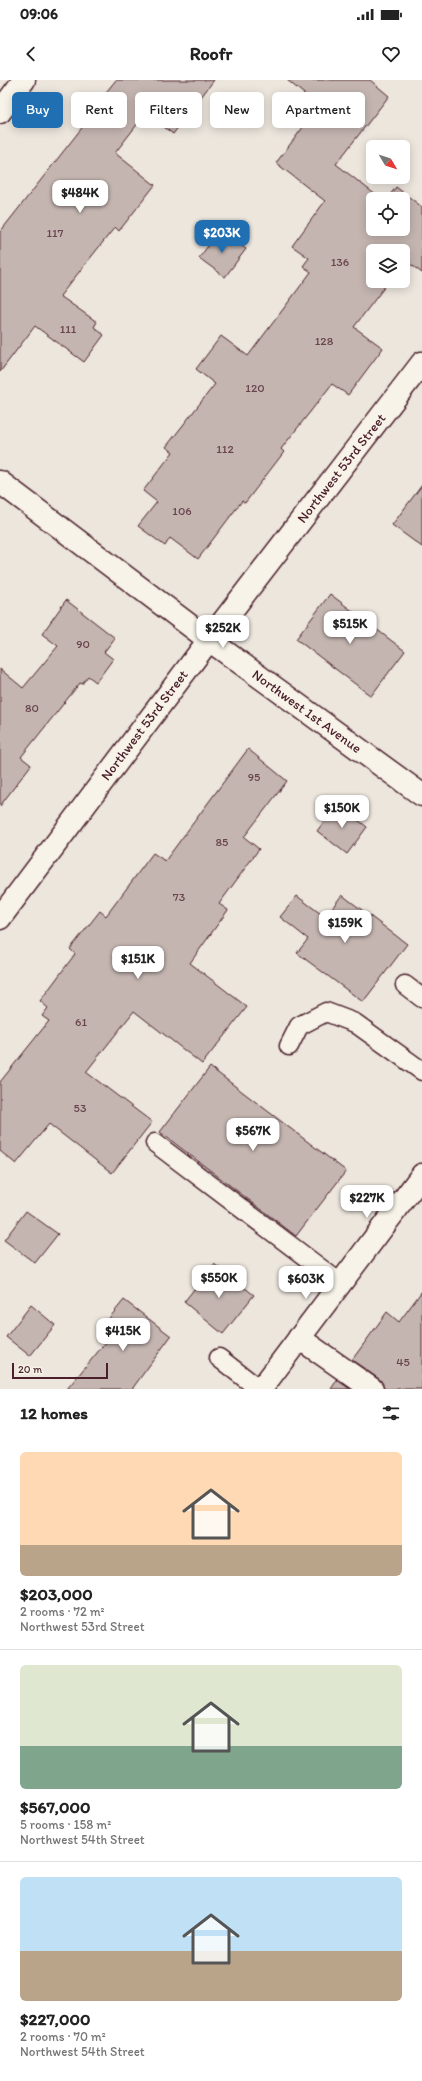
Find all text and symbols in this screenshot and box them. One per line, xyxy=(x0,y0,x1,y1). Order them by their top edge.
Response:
text: 09:06 xyxy=(20,5,58,23)
icon: back xyxy=(20,43,42,65)
text: Roofr xyxy=(190,43,232,65)
icon: heart xyxy=(380,43,402,65)
chip: Buy xyxy=(12,92,63,128)
chip: Rent xyxy=(71,92,127,128)
chip: Filters xyxy=(135,92,202,128)
chip: New xyxy=(210,92,264,128)
chip: Apartment xyxy=(272,92,365,128)
north arrow xyxy=(366,140,410,184)
map controls xyxy=(366,140,410,288)
pin: $484K xyxy=(52,180,108,214)
text: $484K xyxy=(61,185,99,200)
button: locate xyxy=(366,192,410,236)
pin: $203K xyxy=(194,220,250,254)
text: $203K xyxy=(204,225,240,240)
house number: 117 xyxy=(46,226,64,240)
button: layers xyxy=(366,244,410,288)
house number: 136 xyxy=(331,255,349,269)
house number: 111 xyxy=(60,322,77,336)
house number: 128 xyxy=(315,334,334,348)
house number: 120 xyxy=(245,381,265,395)
street label: Northwest 53rd Street xyxy=(293,410,389,526)
house number: 112 xyxy=(216,442,234,456)
house number: 106 xyxy=(172,504,192,518)
pin: $515K xyxy=(322,611,378,645)
pin: $252K xyxy=(195,615,251,649)
text: $515K xyxy=(333,616,367,631)
text: $252K xyxy=(205,620,241,635)
house number: 90 xyxy=(76,637,90,651)
street label: Northwest 1st Avenue xyxy=(249,666,365,757)
street label: Northwest 53rd Street xyxy=(97,667,192,784)
house number: 80 xyxy=(25,701,39,715)
house number: 95 xyxy=(248,770,260,784)
pin: $150K xyxy=(314,795,370,829)
text: $150K xyxy=(324,800,360,815)
house number: 85 xyxy=(216,835,228,849)
house number: 73 xyxy=(173,890,186,904)
pin: $159K xyxy=(317,910,373,944)
text: $159K xyxy=(328,915,362,930)
pin: $151K xyxy=(110,946,166,980)
text: $151K xyxy=(121,951,155,966)
house number: 61 xyxy=(75,1015,87,1029)
house number: 53 xyxy=(74,1101,87,1115)
pin: $567K xyxy=(225,1118,281,1152)
text: $567K xyxy=(235,1123,271,1138)
pin: $227K xyxy=(339,1185,395,1219)
text: $227K xyxy=(349,1190,385,1205)
pin: $550K xyxy=(191,1265,247,1299)
pin: $603K xyxy=(278,1266,334,1300)
text: $550K xyxy=(201,1270,237,1285)
text: $603K xyxy=(288,1271,324,1286)
pin: $415K xyxy=(95,1318,151,1352)
text: $415K xyxy=(105,1323,141,1338)
house number: 45 xyxy=(396,1355,410,1369)
scale bar xyxy=(12,1361,108,1380)
text: 20 m xyxy=(18,1363,42,1376)
icon: filters xyxy=(380,1402,402,1424)
text: 12 homes xyxy=(20,1403,88,1423)
icon: home xyxy=(175,1478,247,1550)
text: $203,000 xyxy=(20,1584,93,1604)
text: 2 rooms · 72 m² xyxy=(20,1604,105,1619)
text: Northwest 53rd Street xyxy=(20,1619,145,1634)
icon: home xyxy=(175,1691,247,1763)
text: $567,000 xyxy=(20,1797,90,1817)
text: 5 rooms · 158 m² xyxy=(20,1817,111,1832)
text: Northwest 54th Street xyxy=(20,1832,145,1847)
icon: home xyxy=(175,1903,247,1975)
text: $227,000 xyxy=(20,2009,90,2029)
text: 2 rooms · 70 m² xyxy=(20,2029,106,2044)
text: Northwest 54th Street xyxy=(20,2044,145,2059)

